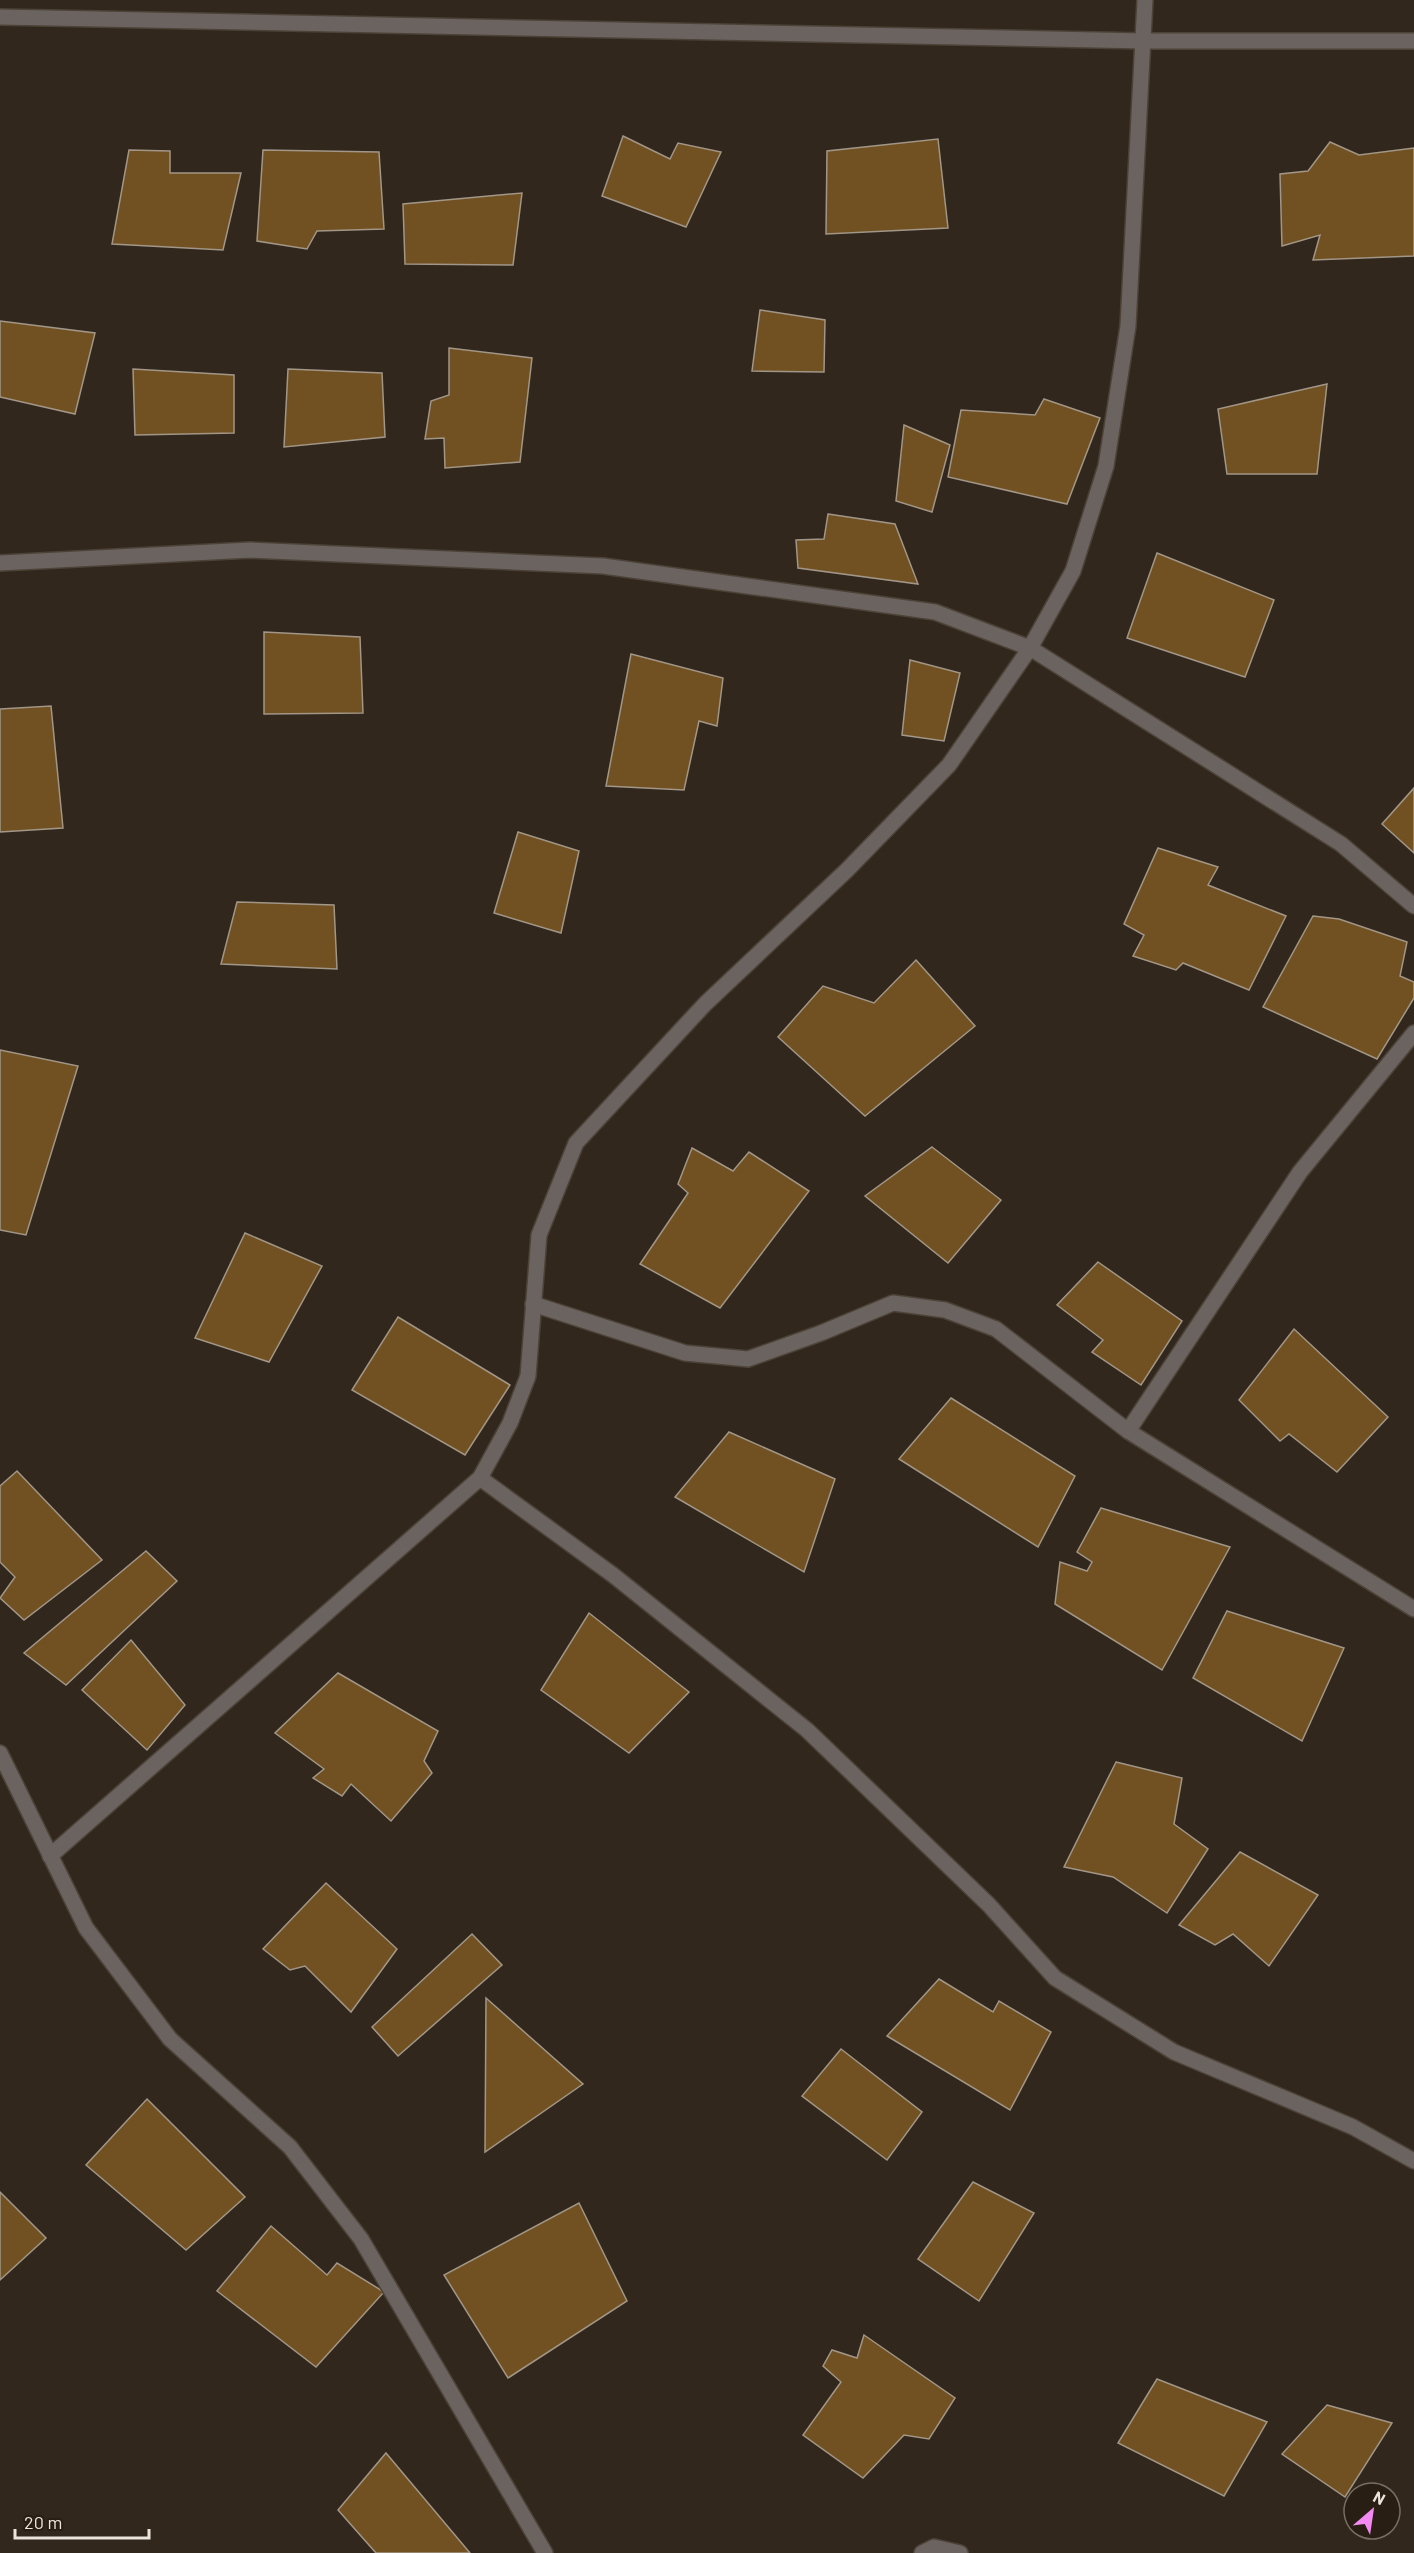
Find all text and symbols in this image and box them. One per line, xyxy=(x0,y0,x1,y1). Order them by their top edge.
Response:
north arrow xyxy=(1342,2481,1402,2541)
text: N xyxy=(1370,2487,1389,2508)
scale bar xyxy=(15,2502,148,2540)
text: 20 m xyxy=(24,2511,62,2533)

